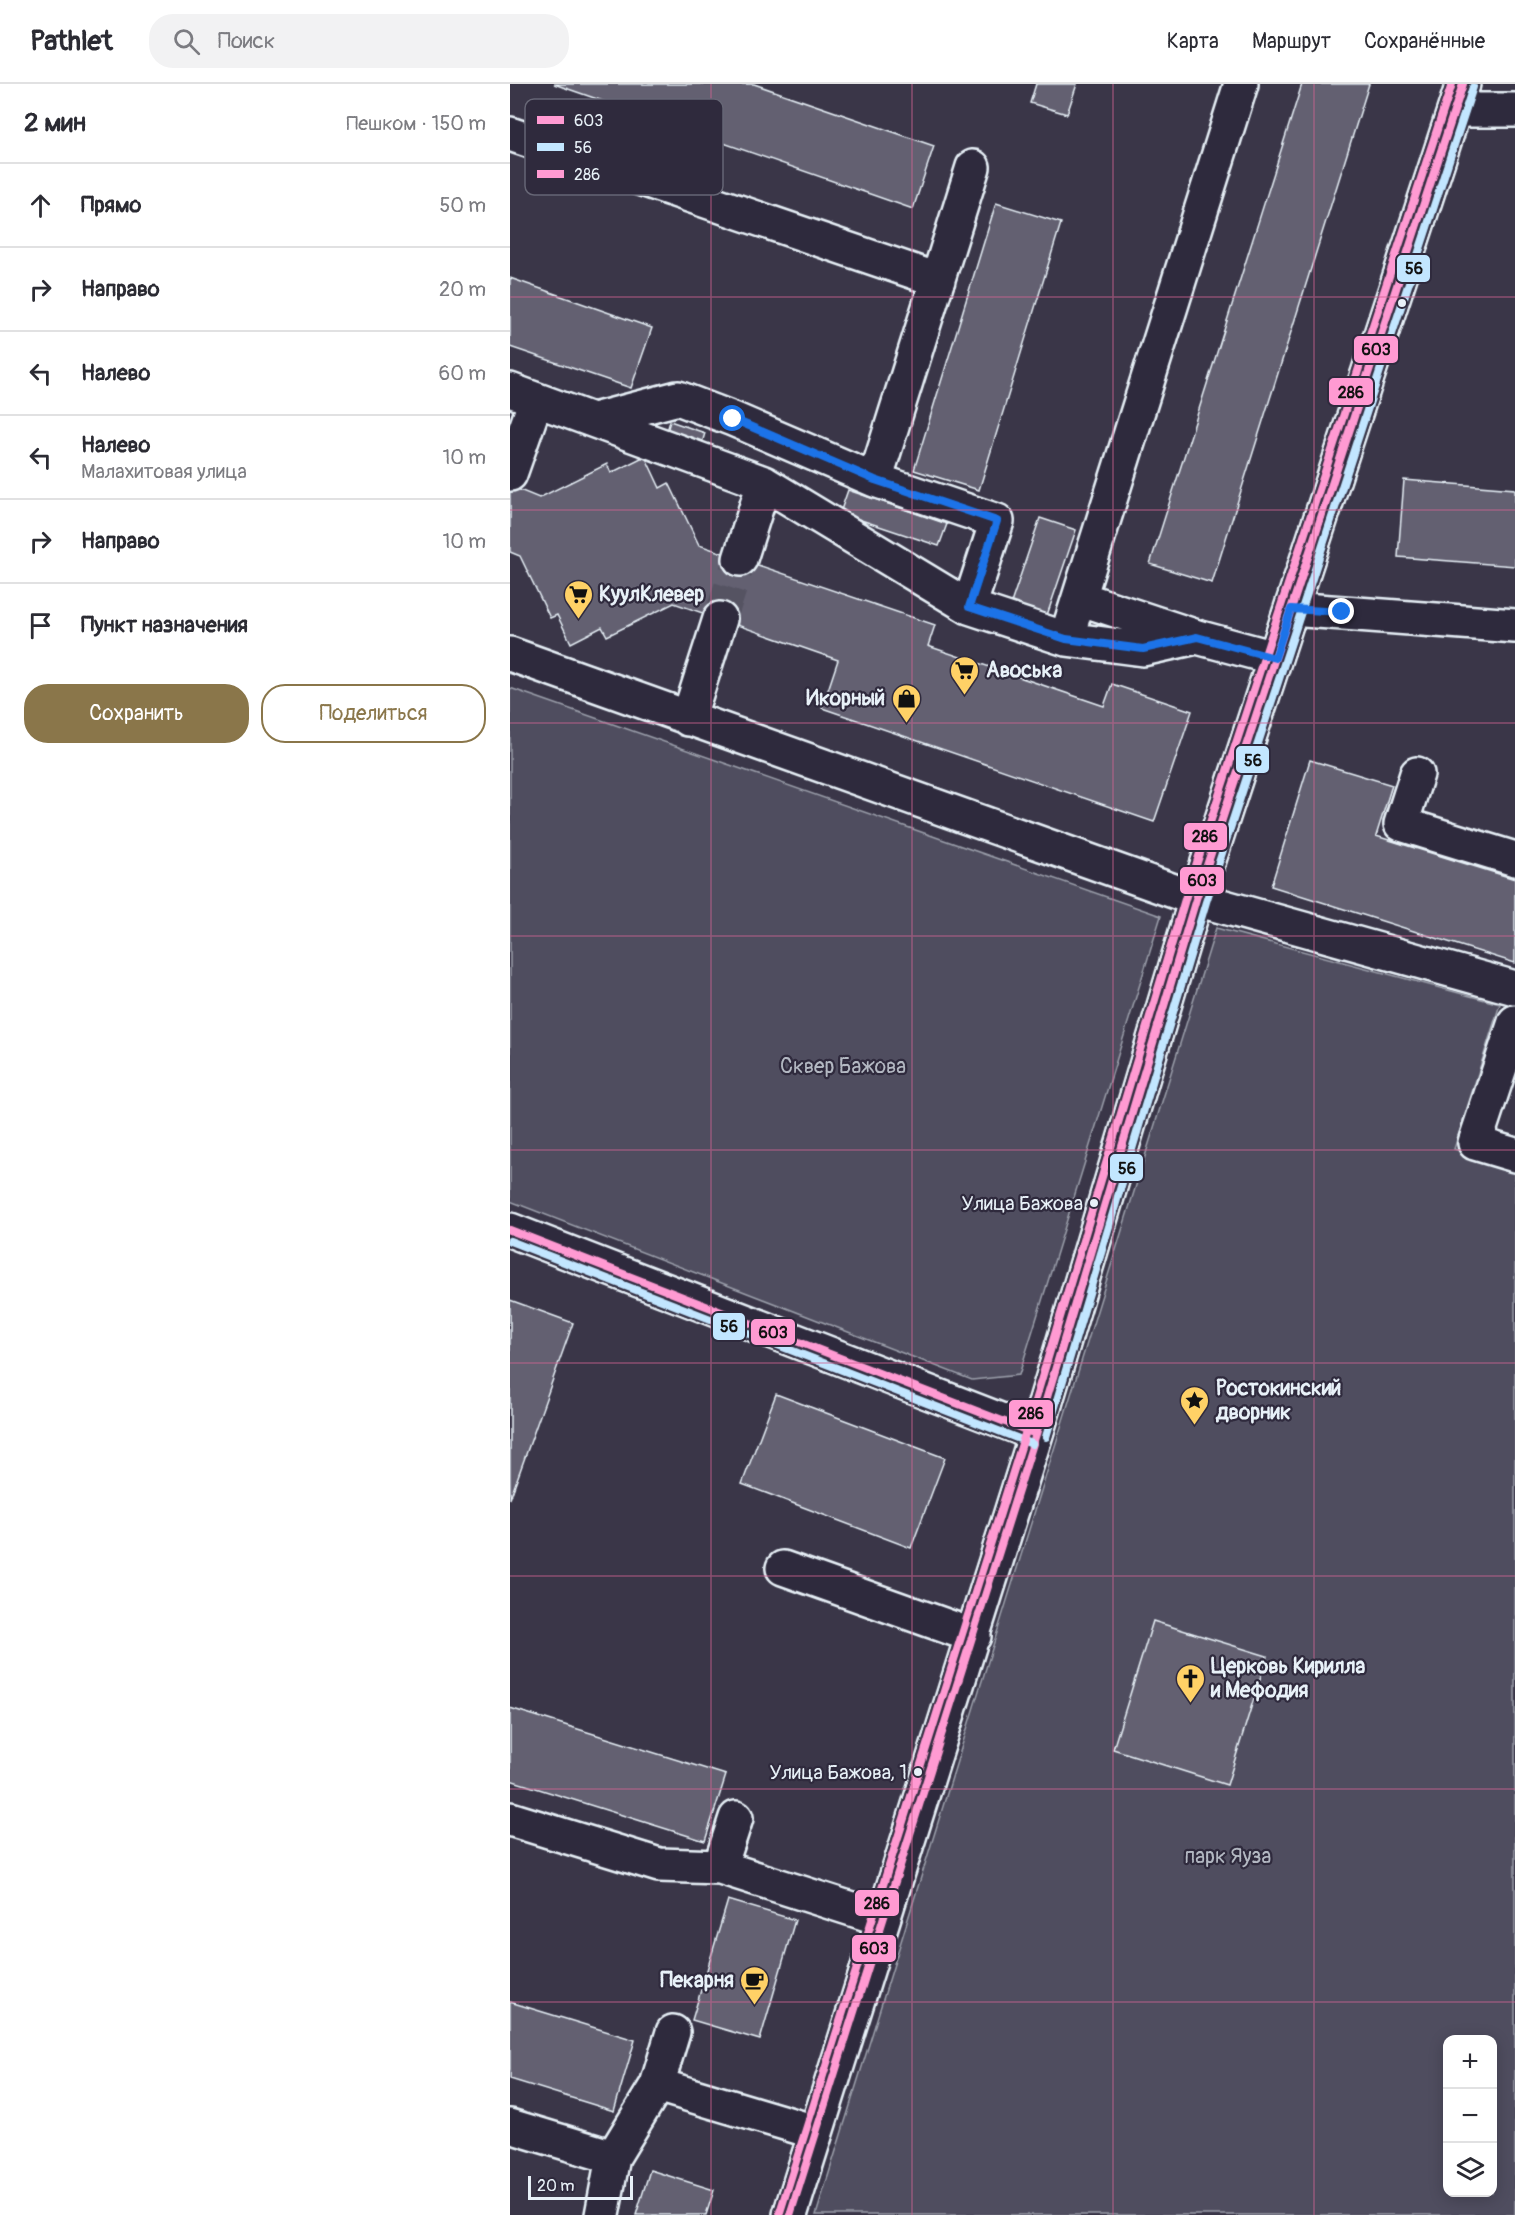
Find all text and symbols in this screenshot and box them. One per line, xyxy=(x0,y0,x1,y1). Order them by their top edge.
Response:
search box xyxy=(149,14,569,68)
text: Pathlet xyxy=(30,24,113,59)
icon: search xyxy=(170,25,203,58)
text: Поиск xyxy=(218,27,275,55)
text: Карта xyxy=(1167,28,1219,55)
text: Маршрут xyxy=(1252,28,1331,55)
text: Сохранённые xyxy=(1364,28,1485,55)
legend xyxy=(525,99,723,195)
text: 2 мин xyxy=(24,107,86,139)
text: Пешком · 150 m xyxy=(346,111,486,136)
text: 603 xyxy=(574,111,603,131)
text: 56 xyxy=(574,138,592,158)
text: 286 xyxy=(574,165,600,185)
icon: ahead xyxy=(24,189,57,222)
text: Прямо xyxy=(81,191,141,219)
text: 50 m xyxy=(439,193,486,218)
line badge: 56 xyxy=(1396,254,1431,283)
text: 56 xyxy=(1405,259,1423,279)
icon: right xyxy=(24,273,57,306)
text: Направо xyxy=(81,275,160,303)
text: 20 m xyxy=(439,277,486,302)
unlabelled marker xyxy=(1396,297,1408,309)
line badge: 603 xyxy=(1353,335,1399,364)
text: 603 xyxy=(1361,340,1391,360)
icon: left xyxy=(24,357,57,390)
text: Налево xyxy=(81,359,150,387)
text: 60 m xyxy=(439,361,486,386)
line badge: 286 xyxy=(1328,377,1374,406)
text: 286 xyxy=(1338,383,1364,403)
route start xyxy=(719,405,745,431)
text: Налево xyxy=(81,431,150,459)
icon: left xyxy=(24,441,57,474)
text: 10 m xyxy=(442,445,486,470)
text: Малахитовая улица xyxy=(81,459,247,484)
icon: right xyxy=(24,525,57,558)
text: Направо xyxy=(81,527,160,555)
text: 10 m xyxy=(442,529,486,554)
supermarket icon: КуулКлевер xyxy=(562,578,594,620)
place label: КуулКлевер xyxy=(599,581,704,608)
route end xyxy=(1328,598,1354,624)
icon: arrive xyxy=(24,609,57,642)
text: Пункт назначения xyxy=(81,611,248,639)
supermarket icon: Авоська xyxy=(949,654,981,696)
place label: Авоська xyxy=(986,657,1062,684)
shop icon: Икорный xyxy=(890,682,922,724)
button: Сохранить xyxy=(24,684,249,743)
button: Поделиться xyxy=(261,684,486,743)
place label: Икорный xyxy=(806,685,885,712)
line badge: 56 xyxy=(1235,745,1270,774)
text: 56 xyxy=(1244,751,1262,771)
line badge: 286 xyxy=(1183,822,1228,851)
text: 286 xyxy=(1192,827,1218,847)
line badge: 603 xyxy=(1179,866,1225,895)
text: 603 xyxy=(1187,871,1217,891)
park label: Сквер Бажова xyxy=(780,1053,906,1080)
line badge: 56 xyxy=(1109,1153,1144,1182)
text: 56 xyxy=(1118,1159,1136,1179)
place label: Улица Бажова xyxy=(961,1191,1083,1216)
marker: Улица Бажова xyxy=(1088,1197,1100,1209)
line badge: 56 xyxy=(712,1312,746,1341)
text: 56 xyxy=(720,1317,738,1337)
line badge: 603 xyxy=(750,1318,796,1346)
text: 603 xyxy=(758,1323,788,1343)
place label: Ростокинский дворник xyxy=(1215,1375,1341,1426)
place icon: Ростокинский дворник xyxy=(1179,1384,1211,1426)
line badge: 286 xyxy=(1008,1399,1054,1428)
text: 286 xyxy=(1018,1404,1044,1424)
place label: Церковь Кирилла и Мефодия xyxy=(1210,1653,1366,1704)
church icon: Церковь Кирилла и Мефодия xyxy=(1174,1662,1206,1704)
place label: Улица Бажова, 1 xyxy=(770,1760,907,1785)
marker: Улица Бажова, 1 xyxy=(912,1766,924,1778)
park label: парк Яуза xyxy=(1185,1843,1271,1870)
line badge: 286 xyxy=(854,1889,900,1917)
text: 286 xyxy=(864,1894,890,1914)
line badge: 603 xyxy=(851,1934,897,1963)
text: 603 xyxy=(859,1939,889,1959)
cafe icon: Пекарня xyxy=(739,1964,771,2006)
place label: Пекарня xyxy=(660,1967,734,1994)
map controls xyxy=(1443,2035,1497,2197)
button: + xyxy=(1443,2035,1497,2089)
button: − xyxy=(1443,2089,1497,2143)
button: layers xyxy=(1443,2143,1497,2197)
scale bar xyxy=(528,2173,633,2200)
text: 20 m xyxy=(537,2176,575,2196)

